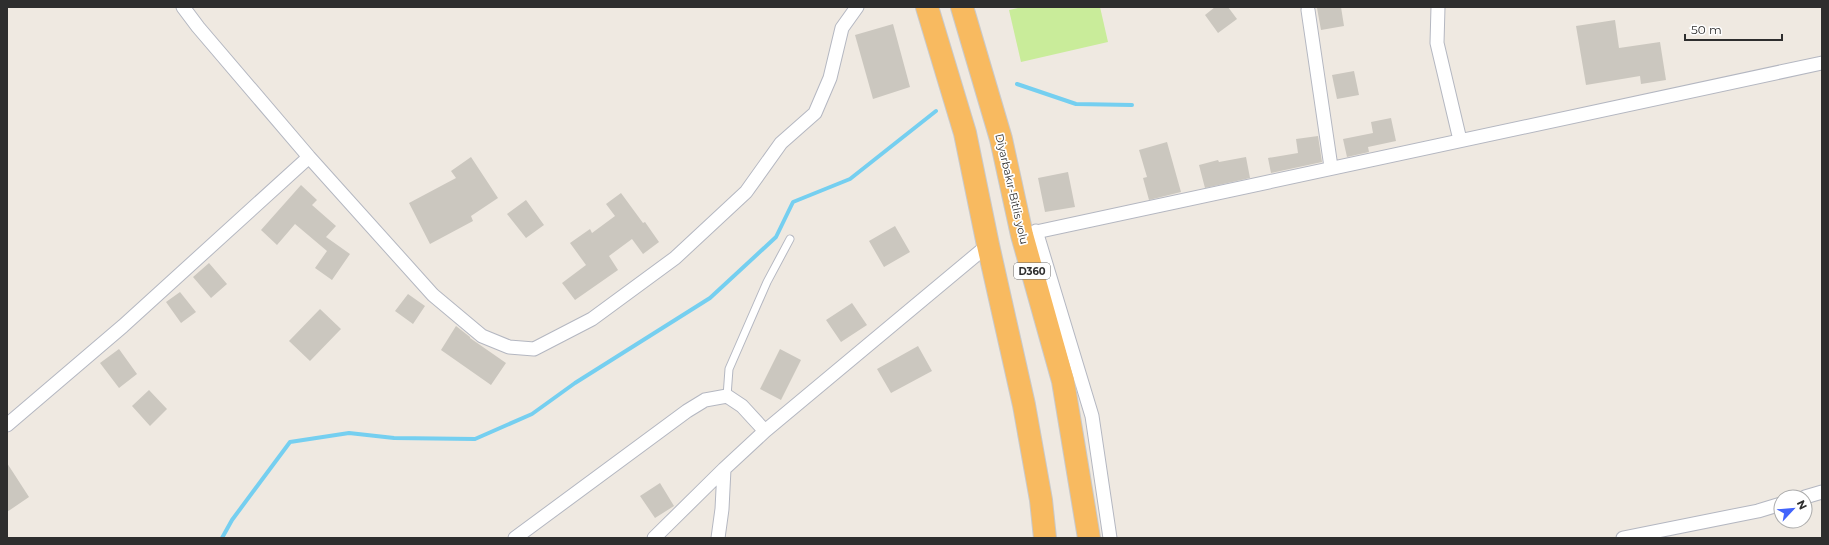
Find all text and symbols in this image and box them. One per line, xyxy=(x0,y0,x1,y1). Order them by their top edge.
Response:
scale bar xyxy=(1685,16,1782,42)
text: 50 m xyxy=(1691,22,1722,37)
street label: Diyarbakır-Bitlis yolu xyxy=(992,132,1032,246)
road number: D360 xyxy=(1014,263,1050,279)
north arrow xyxy=(1773,489,1813,529)
text: N xyxy=(1794,498,1810,512)

